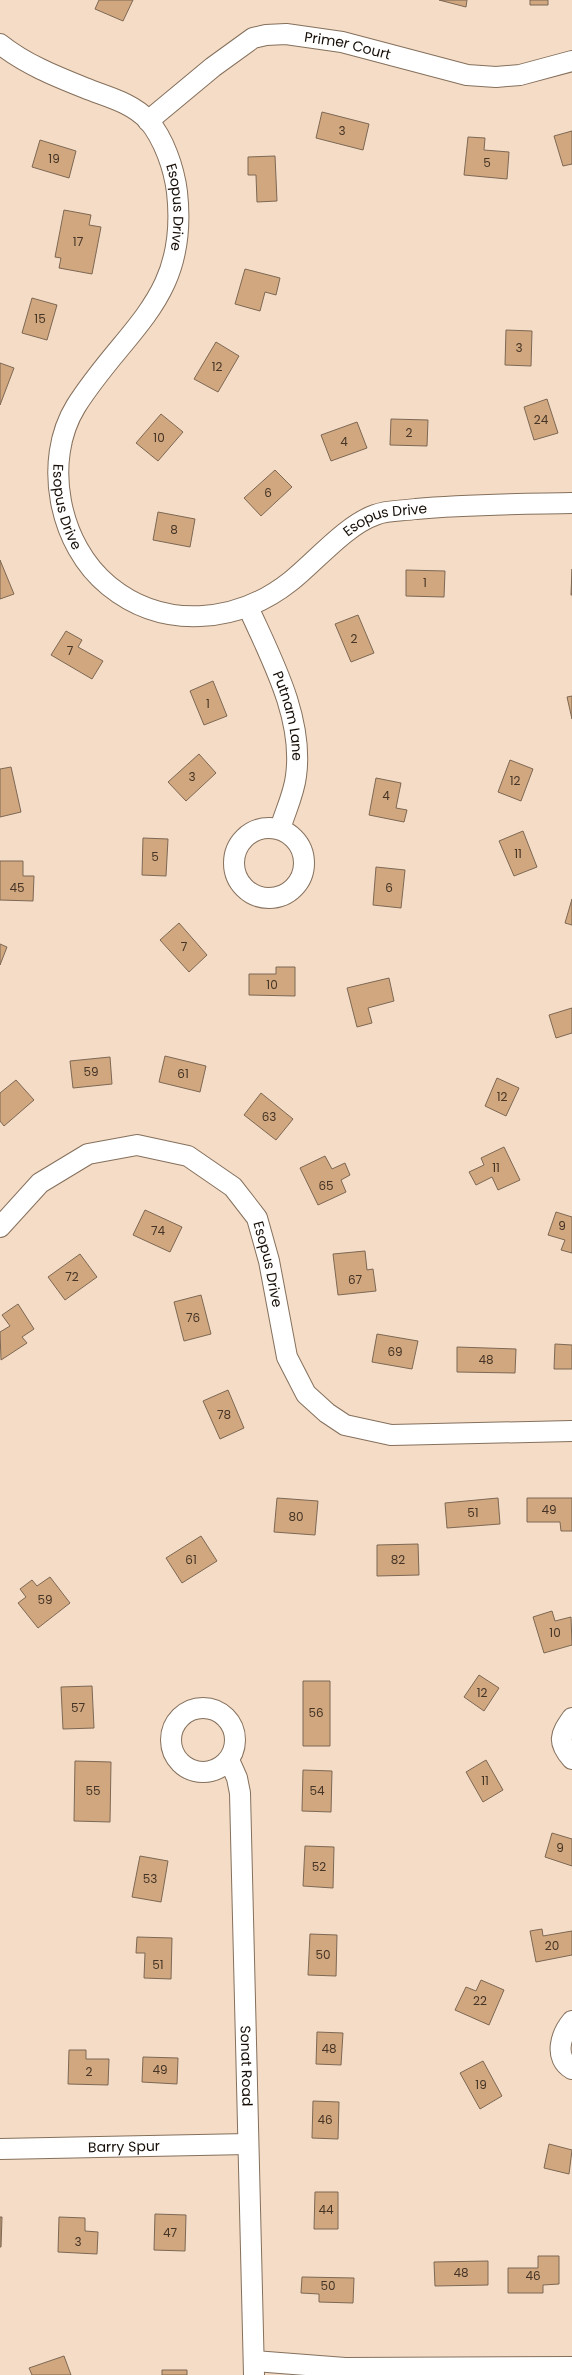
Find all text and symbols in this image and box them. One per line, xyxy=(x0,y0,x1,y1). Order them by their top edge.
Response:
street label: Primer Court xyxy=(303,27,393,64)
house number: 3 xyxy=(338,122,346,139)
house number: 19 xyxy=(48,150,60,167)
house number: 5 xyxy=(483,154,491,171)
street label: Esopus Drive xyxy=(161,161,189,253)
house number: 17 xyxy=(73,233,84,250)
house number: 15 xyxy=(34,310,46,327)
house number: 3 xyxy=(515,339,523,356)
house number: 12 xyxy=(212,358,222,375)
house number: 24 xyxy=(534,411,549,428)
house number: 2 xyxy=(406,424,413,441)
house number: 10 xyxy=(153,429,165,446)
house number: 4 xyxy=(340,433,348,450)
street label: Esopus Drive xyxy=(48,463,87,554)
house number: 6 xyxy=(264,484,272,501)
street label: Esopus Drive xyxy=(339,498,428,541)
house number: 8 xyxy=(170,521,178,538)
house number: 1 xyxy=(423,574,427,591)
house number: 2 xyxy=(351,630,358,647)
house number: 7 xyxy=(67,642,74,659)
street label: Putnam Lane xyxy=(268,668,307,761)
house number: 1 xyxy=(206,695,210,712)
house number: 3 xyxy=(188,768,196,785)
house number: 12 xyxy=(510,772,520,789)
house number: 4 xyxy=(382,787,390,804)
house number: 11 xyxy=(514,845,522,862)
house number: 5 xyxy=(151,848,159,865)
house number: 45 xyxy=(9,879,25,896)
house number: 6 xyxy=(385,879,393,896)
house number: 7 xyxy=(181,938,188,955)
house number: 10 xyxy=(266,976,278,993)
house number: 59 xyxy=(83,1063,99,1080)
house number: 61 xyxy=(177,1065,189,1082)
house number: 12 xyxy=(497,1088,507,1105)
house number: 63 xyxy=(262,1108,276,1125)
house number: 11 xyxy=(492,1159,500,1176)
house number: 65 xyxy=(318,1177,334,1194)
house number: 9 xyxy=(558,1217,566,1234)
street label: Esopus Drive xyxy=(248,1219,288,1309)
house number: 74 xyxy=(151,1222,165,1239)
house number: 72 xyxy=(65,1268,79,1285)
house number: 67 xyxy=(348,1271,363,1288)
house number: 76 xyxy=(186,1309,200,1326)
house number: 69 xyxy=(387,1343,403,1360)
house number: 48 xyxy=(478,1351,494,1368)
house number: 78 xyxy=(217,1406,231,1423)
house number: 49 xyxy=(541,1501,557,1518)
house number: 51 xyxy=(467,1504,479,1521)
house number: 80 xyxy=(288,1508,304,1525)
house number: 61 xyxy=(185,1551,197,1568)
house number: 82 xyxy=(391,1551,405,1568)
house number: 59 xyxy=(37,1591,53,1608)
house number: 10 xyxy=(549,1624,561,1641)
house number: 12 xyxy=(477,1684,487,1701)
house number: 57 xyxy=(71,1699,85,1716)
house number: 56 xyxy=(308,1704,324,1721)
house number: 11 xyxy=(481,1772,489,1789)
house number: 55 xyxy=(85,1782,101,1799)
house number: 54 xyxy=(309,1782,325,1799)
house number: 9 xyxy=(556,1839,564,1856)
house number: 52 xyxy=(312,1858,326,1875)
house number: 53 xyxy=(143,1870,157,1887)
house number: 20 xyxy=(545,1937,559,1954)
house number: 50 xyxy=(315,1946,331,1963)
house number: 51 xyxy=(152,1956,164,1973)
house number: 22 xyxy=(473,1992,487,2009)
street label: Sonat Road xyxy=(236,2025,258,2107)
house number: 48 xyxy=(321,2040,337,2057)
house number: 49 xyxy=(152,2061,168,2078)
house number: 2 xyxy=(86,2063,93,2080)
house number: 19 xyxy=(475,2076,487,2093)
house number: 46 xyxy=(317,2111,333,2128)
street label: Barry Spur xyxy=(88,2136,160,2157)
house number: 44 xyxy=(318,2201,334,2218)
house number: 47 xyxy=(163,2224,177,2241)
house number: 3 xyxy=(74,2233,82,2250)
house number: 48 xyxy=(453,2264,469,2281)
house number: 46 xyxy=(525,2267,541,2284)
house number: 50 xyxy=(320,2277,336,2294)

